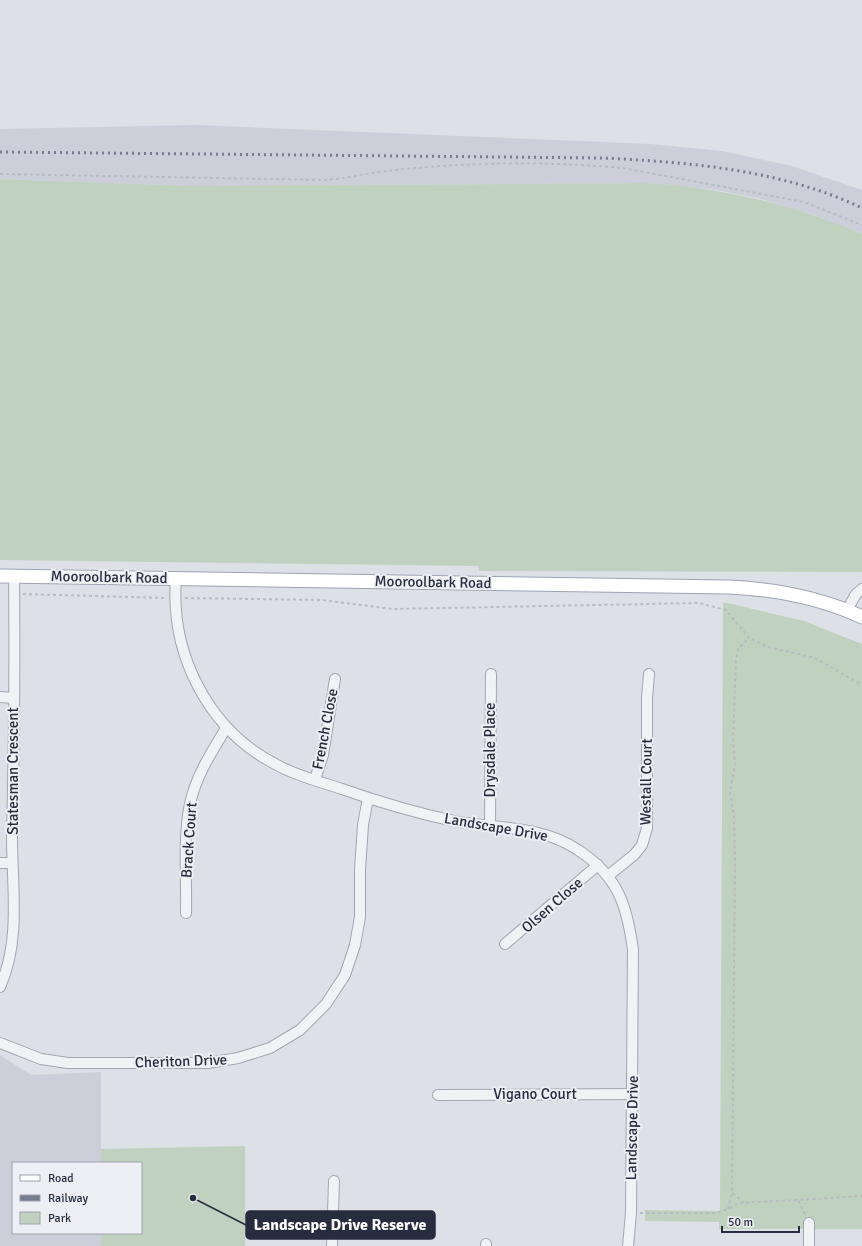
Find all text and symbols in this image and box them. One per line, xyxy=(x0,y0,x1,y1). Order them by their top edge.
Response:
street label: Mooroolbark Road xyxy=(50,567,168,587)
street label: Mooroolbark Road xyxy=(374,572,492,592)
street label: French Close xyxy=(308,687,342,771)
street label: Drysdale Place xyxy=(481,703,499,797)
street label: Statesman Crescent xyxy=(4,707,22,835)
street label: Westall Court xyxy=(636,738,656,826)
street label: Brack Court xyxy=(177,802,201,878)
street label: Landscape Drive xyxy=(443,809,549,845)
street label: Olsen Close xyxy=(518,874,586,936)
street label: Cheriton Drive xyxy=(134,1050,228,1072)
street label: Landscape Drive xyxy=(622,1075,642,1181)
street label: Vigano Court xyxy=(493,1085,577,1103)
legend xyxy=(12,1162,142,1234)
text: Road xyxy=(48,1171,74,1186)
text: Railway xyxy=(48,1191,88,1206)
scale bar xyxy=(722,1208,799,1234)
text: Park xyxy=(48,1211,71,1226)
callout: Landscape Drive Reserve xyxy=(246,1211,435,1239)
text: Landscape Drive Reserve xyxy=(254,1215,426,1235)
text: 50 m xyxy=(728,1215,753,1230)

